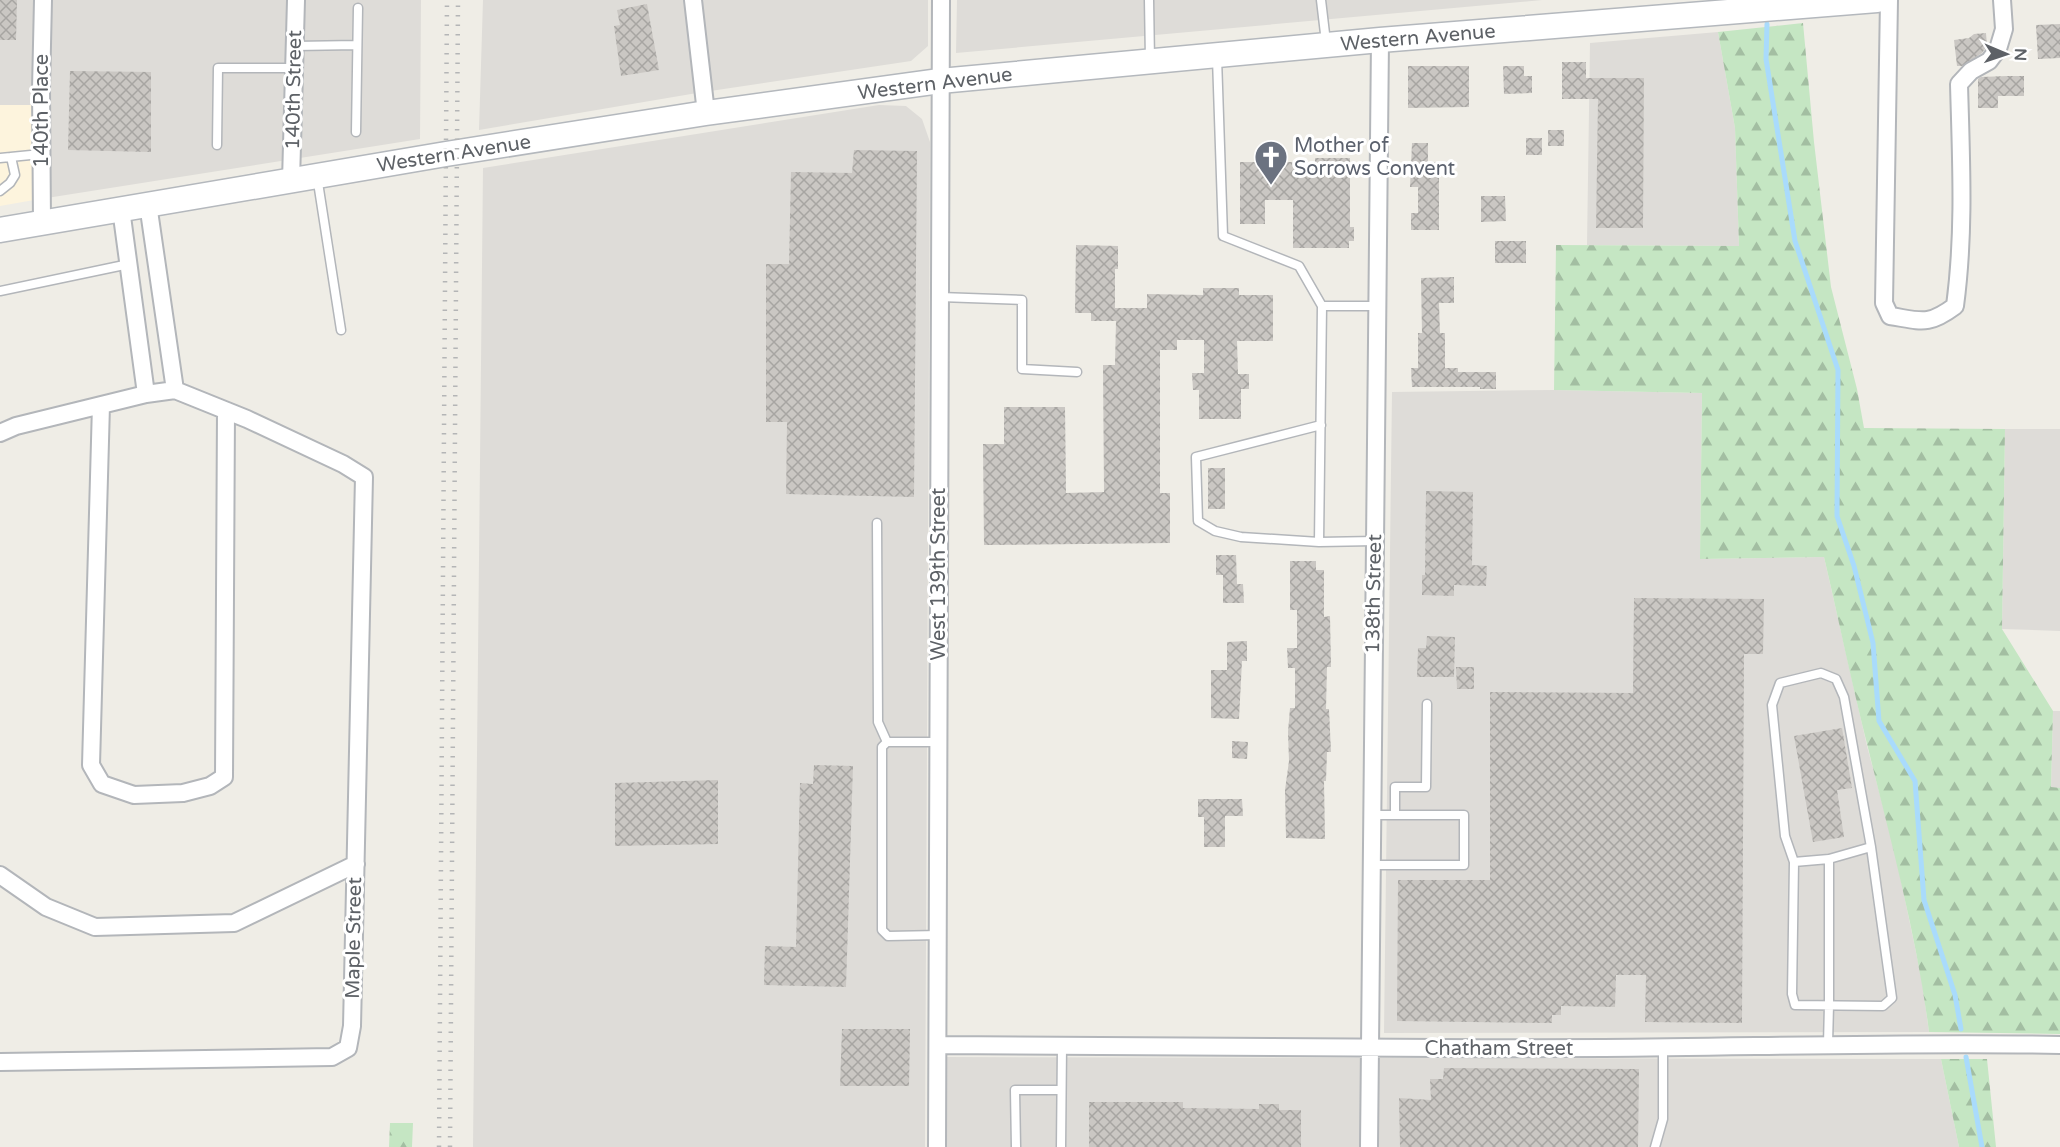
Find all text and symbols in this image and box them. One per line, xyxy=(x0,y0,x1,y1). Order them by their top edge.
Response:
street label: Western Avenue xyxy=(1339,19,1497,57)
north arrow xyxy=(1976,24,2036,84)
street label: 140th Street xyxy=(281,30,307,150)
text: N xyxy=(2010,48,2030,61)
street label: 140th Place xyxy=(30,54,54,168)
street label: Western Avenue xyxy=(856,63,1014,105)
street label: Western Avenue xyxy=(375,130,533,178)
place label: Mother of Sorrows Convent xyxy=(1294,134,1456,181)
church icon: Mother of Sorrows Convent xyxy=(1253,139,1289,186)
street label: West 139th Street xyxy=(927,487,951,660)
street label: 138th Street xyxy=(1361,534,1387,654)
street label: Maple Street xyxy=(341,877,367,999)
street label: Chatham Street xyxy=(1425,1037,1574,1061)

